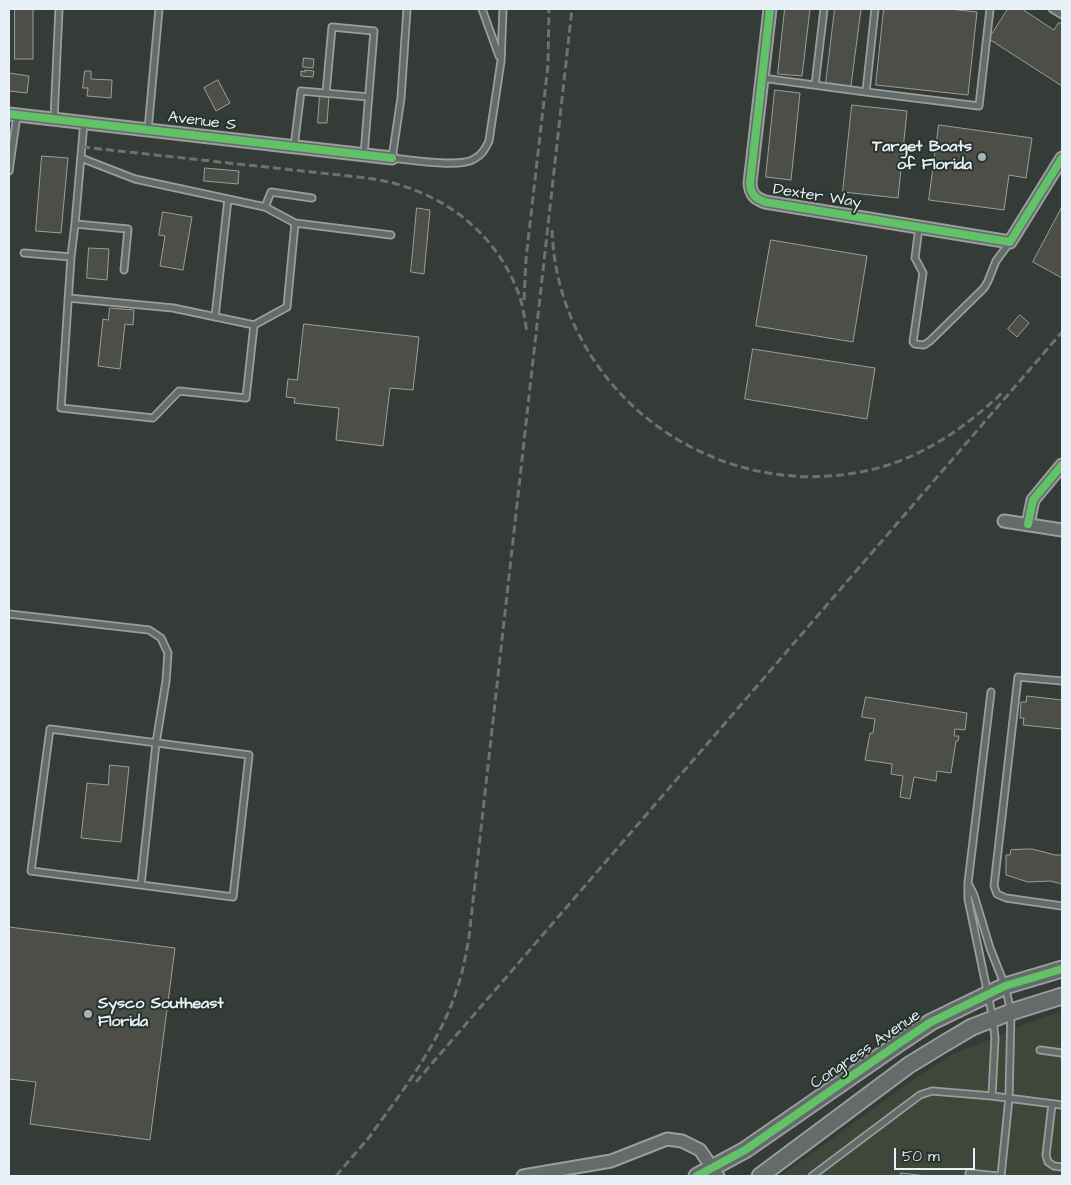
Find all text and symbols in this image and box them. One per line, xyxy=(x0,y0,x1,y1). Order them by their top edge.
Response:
street label: Avenue S xyxy=(167,108,237,136)
place label: Target Boats of Florida xyxy=(872,138,972,176)
marker: Target Boats of Florida xyxy=(976,151,988,163)
street label: Dexter Way xyxy=(772,181,862,213)
place label: Sysco Southeast Florida xyxy=(98,995,224,1033)
street label: Congress Avenue xyxy=(807,1006,925,1094)
marker: Sysco Southeast Florida xyxy=(82,1008,94,1020)
scale bar xyxy=(896,1138,977,1170)
text: 50 m xyxy=(902,1146,940,1167)

